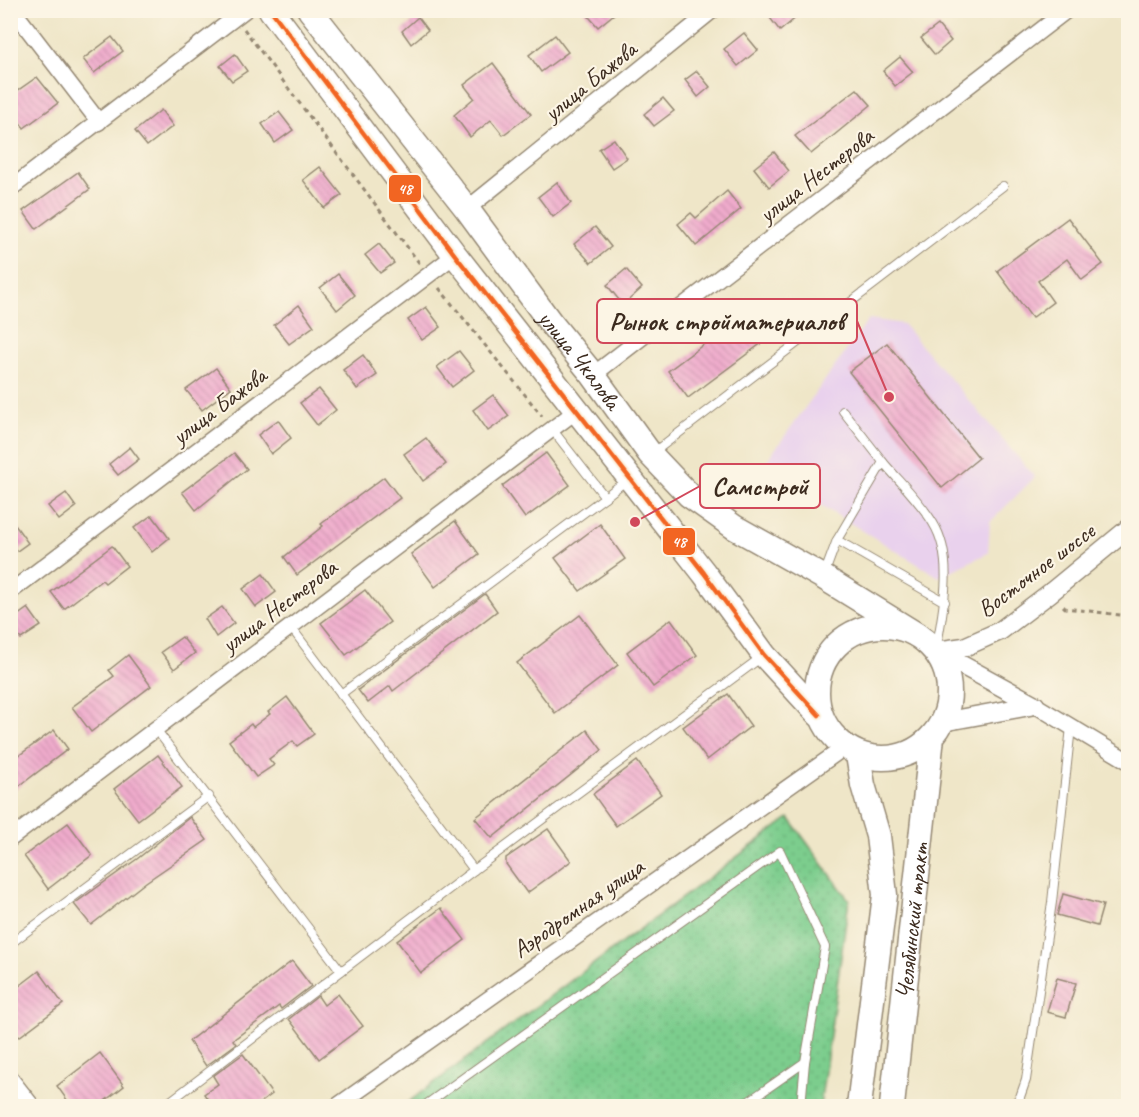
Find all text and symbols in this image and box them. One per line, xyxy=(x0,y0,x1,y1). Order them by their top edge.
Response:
street label: улица Бажова xyxy=(536,33,644,129)
street label: улица Нестерова xyxy=(751,120,881,230)
line badge: 48 xyxy=(388,174,422,203)
text: 48 xyxy=(398,179,414,199)
callout: Рынок стройматериалов xyxy=(597,299,857,343)
street label: улица Чкалова xyxy=(530,303,629,417)
text: Рынок стройматериалов xyxy=(610,305,849,338)
street label: улица Бажова xyxy=(164,359,274,453)
callout: Самстрой xyxy=(700,464,820,508)
text: Самстрой xyxy=(712,470,810,503)
street label: Восточное шоссе xyxy=(971,515,1102,624)
line badge: 48 xyxy=(662,527,696,556)
text: 48 xyxy=(672,532,688,552)
street label: улица Нестерова xyxy=(213,552,344,661)
street label: Челябинский тракт xyxy=(889,840,936,1000)
street label: Аэродромная улица xyxy=(507,851,651,964)

